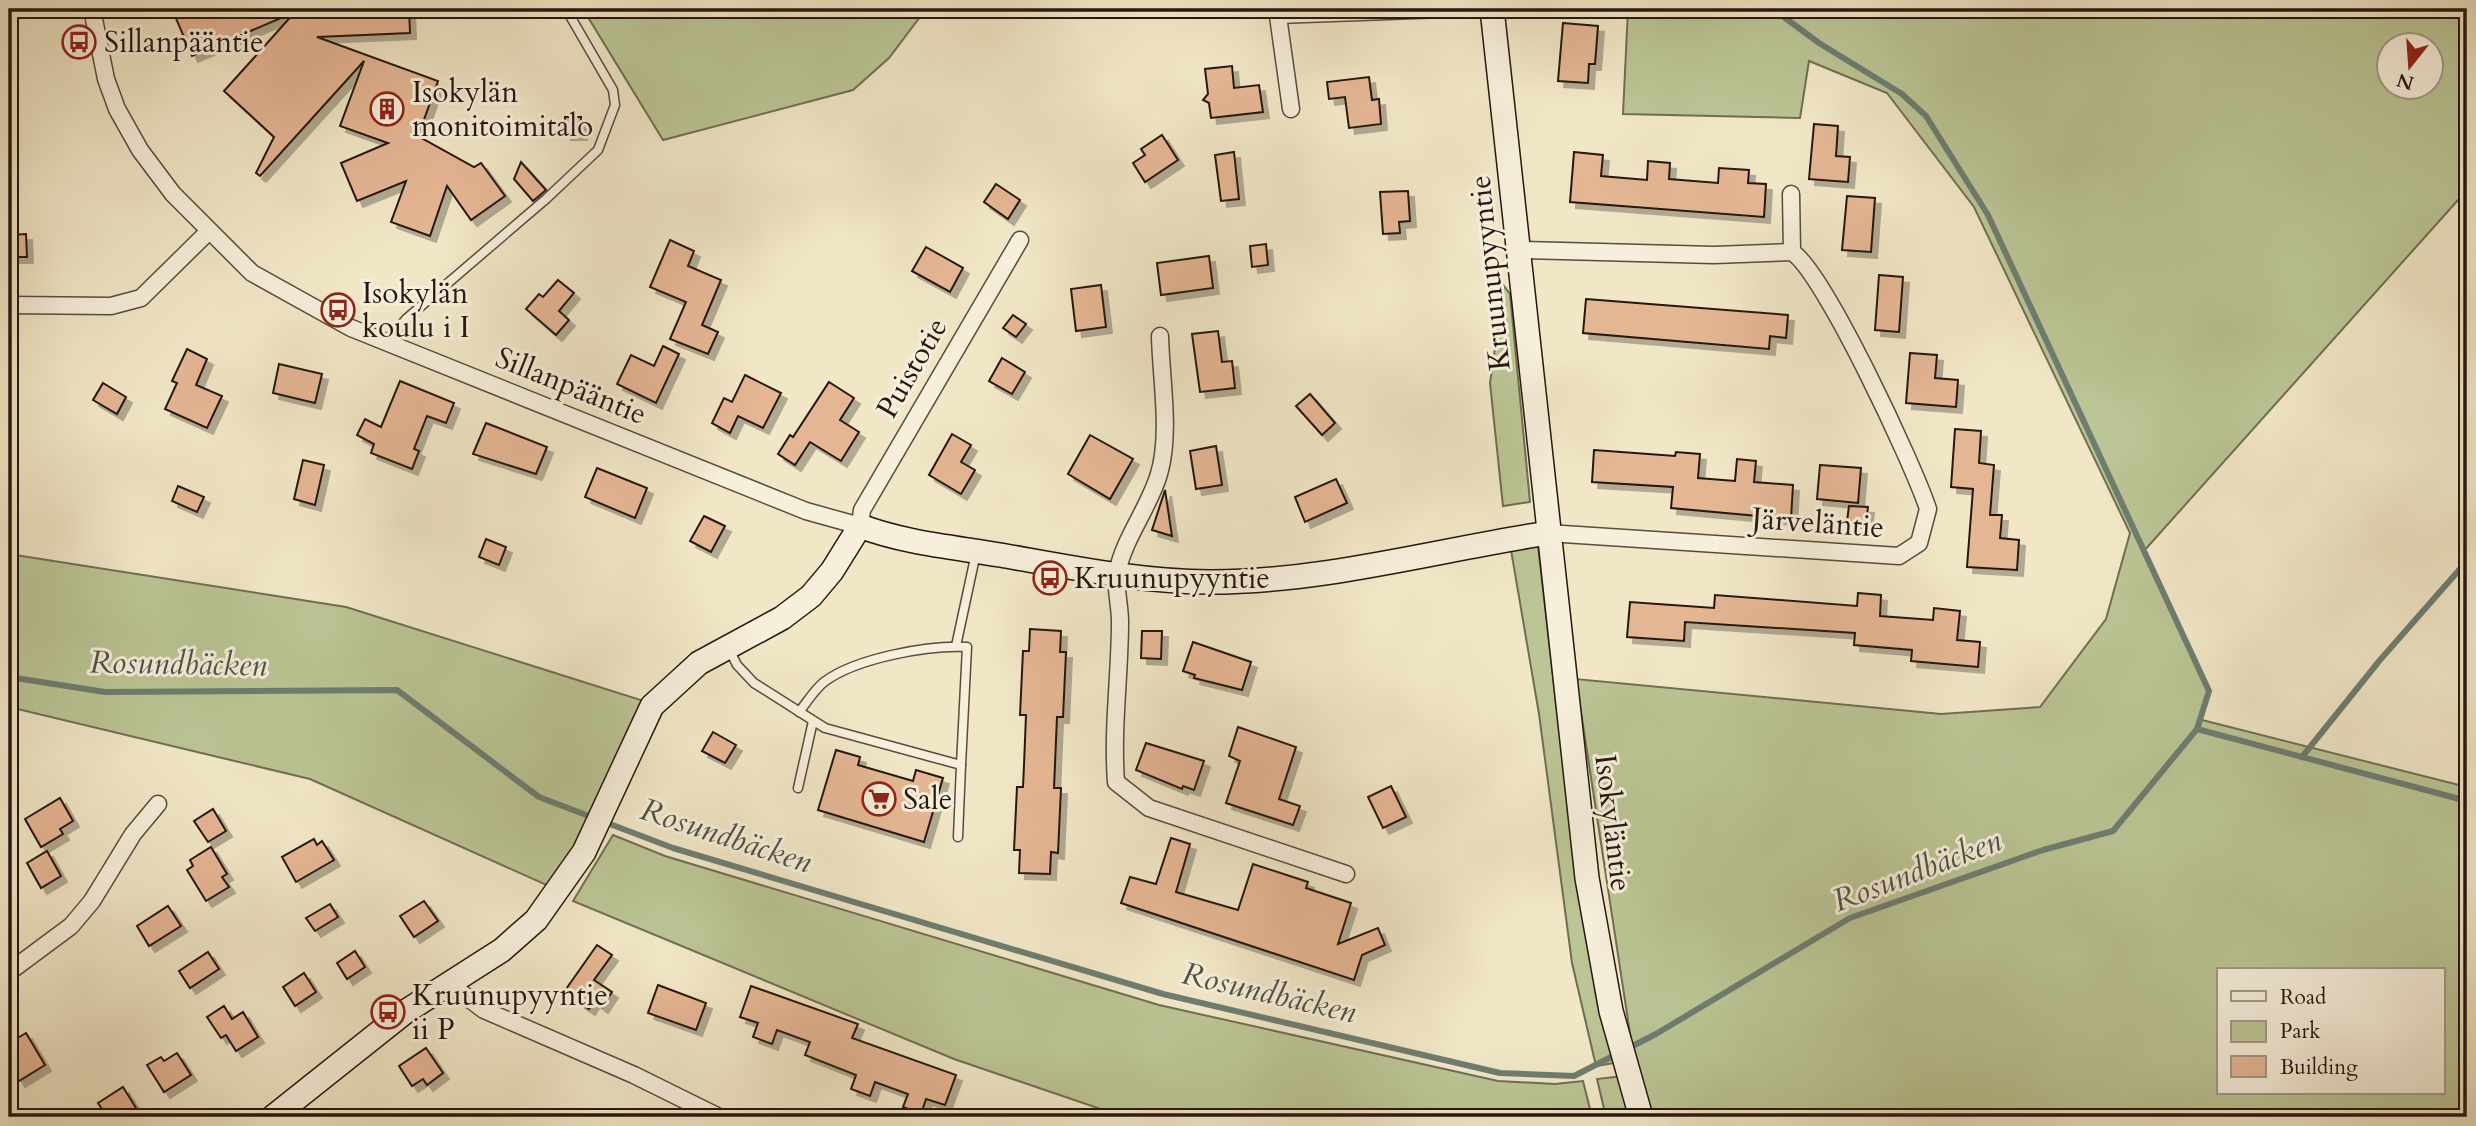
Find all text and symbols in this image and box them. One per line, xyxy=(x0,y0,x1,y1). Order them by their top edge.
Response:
place label: Sillanpääntie xyxy=(104,22,264,63)
bus stop icon: Sillanpääntie xyxy=(60,23,98,61)
north arrow xyxy=(2374,32,2444,102)
text: N xyxy=(2393,66,2417,96)
place label: Isokylän monitoimitalo xyxy=(412,72,593,147)
building icon: Isokylän monitoimitalo xyxy=(368,90,406,128)
street label: Kruunupyyntie xyxy=(1459,173,1521,373)
place label: Isokylän koulu i I xyxy=(362,273,470,348)
bus stop icon: Isokylän koulu i I xyxy=(319,291,357,329)
street label: Puistotie xyxy=(867,310,957,426)
street label: Sillanpääntie xyxy=(489,337,653,435)
street label: Järveläntie xyxy=(1746,498,1886,548)
place label: Kruunupyyntie xyxy=(1074,558,1270,599)
bus stop icon: Kruunupyyntie xyxy=(1031,559,1069,597)
water label: Rosundbäcken xyxy=(89,640,267,688)
street label: Isokyläntie xyxy=(1584,752,1642,894)
place label: Sale xyxy=(903,779,952,820)
supermarket icon: Sale xyxy=(860,780,898,818)
water label: Rosundbäcken xyxy=(635,788,818,884)
water label: Rosundbäcken xyxy=(1826,819,2008,923)
water label: Rosundbäcken xyxy=(1178,952,1361,1034)
legend xyxy=(2217,968,2444,1094)
place label: Kruunupyyntie ii P xyxy=(412,975,608,1050)
text: Road xyxy=(2280,983,2326,1012)
bus stop icon: Kruunupyyntie ii P xyxy=(369,993,407,1031)
text: Park xyxy=(2280,1017,2321,1046)
text: Building xyxy=(2280,1053,2358,1082)

